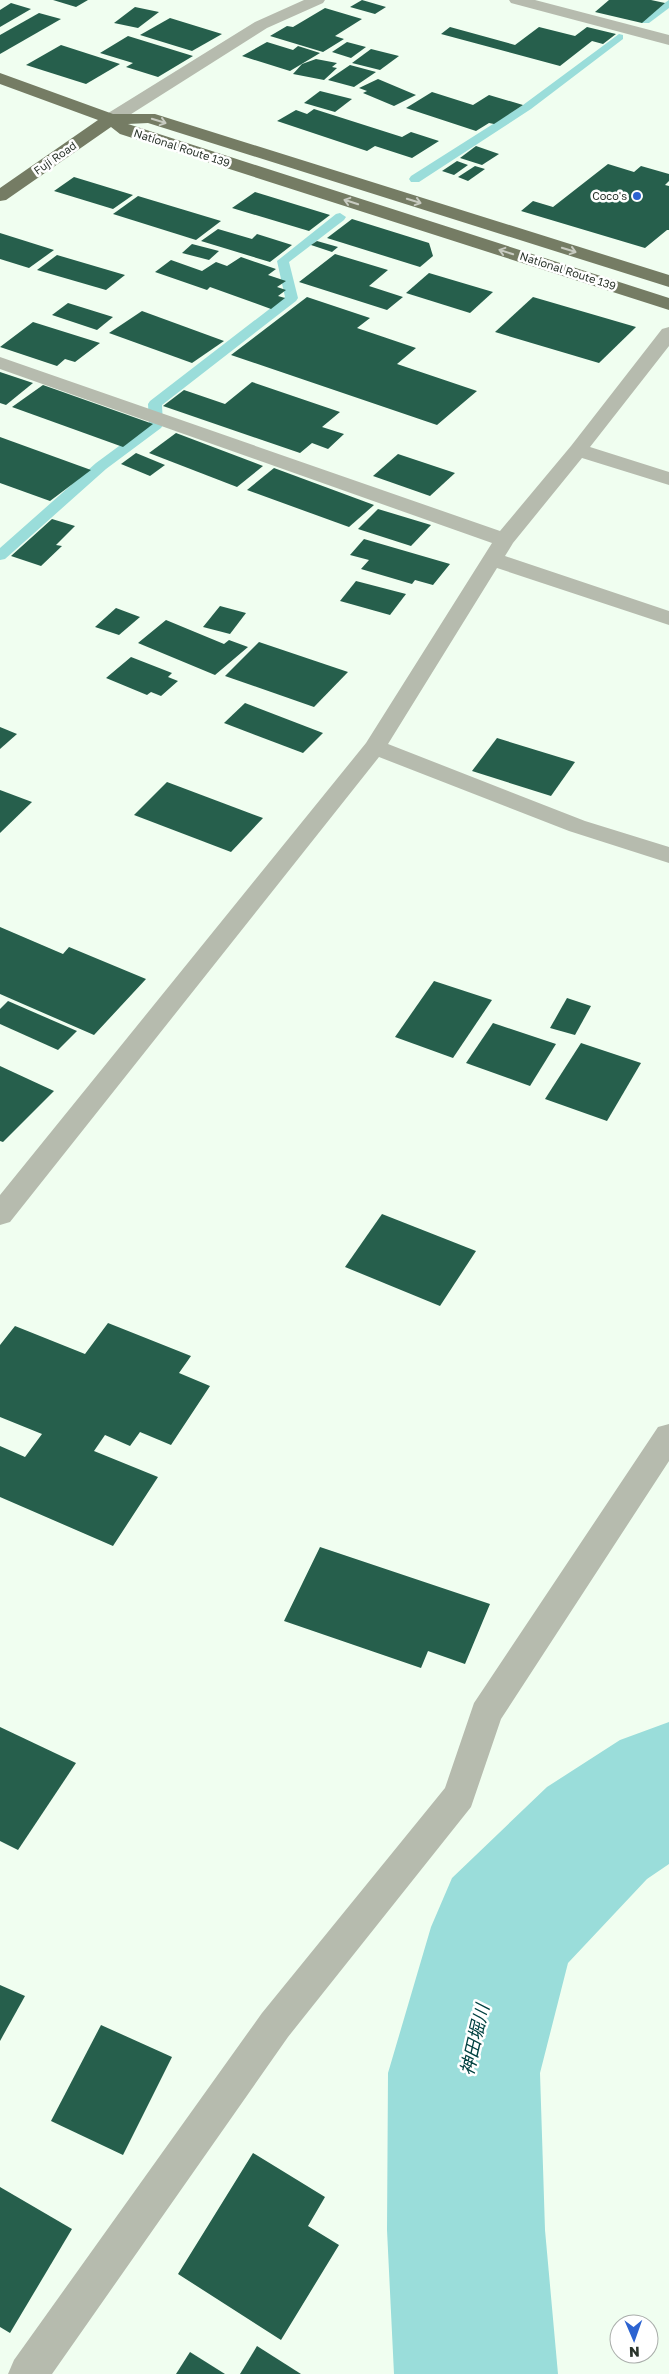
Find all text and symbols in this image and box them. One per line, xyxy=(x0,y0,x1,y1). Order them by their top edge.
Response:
one-way arrow xyxy=(150,116,166,126)
street label: National Route 139 xyxy=(132,126,232,169)
street label: Fuji Road xyxy=(31,138,78,177)
place label: Coco's xyxy=(592,189,627,202)
marker: Coco's xyxy=(631,190,643,202)
one-way arrow xyxy=(343,197,359,207)
one-way arrow xyxy=(406,197,421,206)
one-way arrow xyxy=(561,245,577,255)
one-way arrow xyxy=(498,246,514,256)
street label: National Route 139 xyxy=(518,249,618,292)
water label: 神田堀川 xyxy=(455,2000,493,2077)
north arrow xyxy=(609,2314,659,2364)
text: N xyxy=(629,2344,640,2361)

